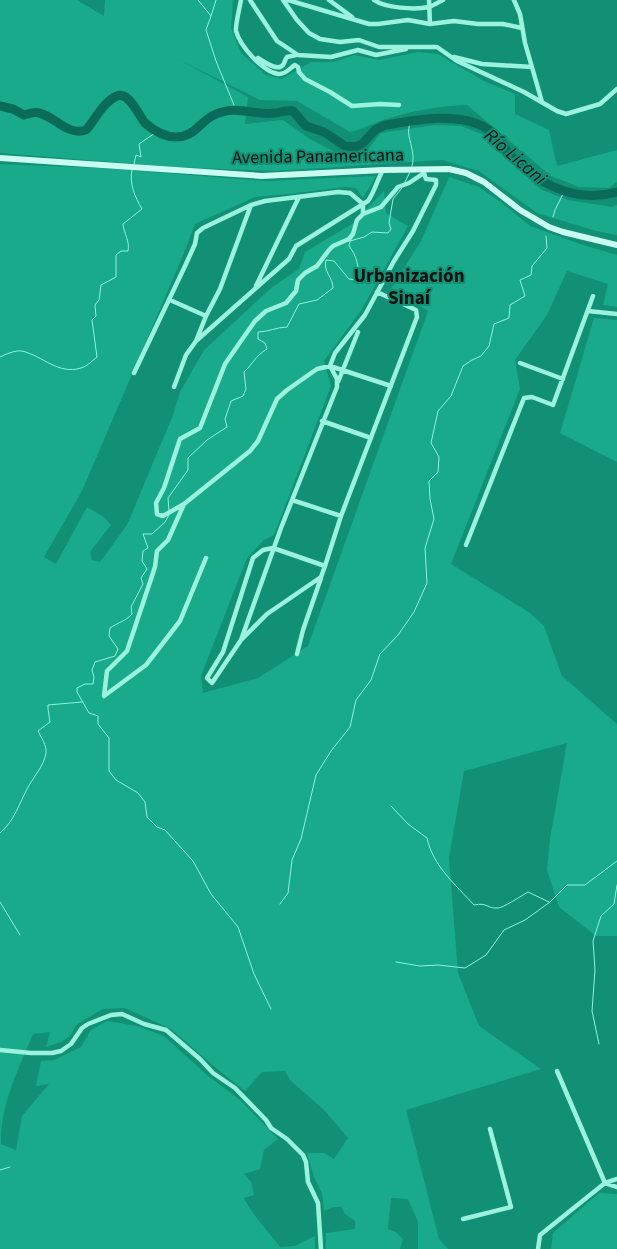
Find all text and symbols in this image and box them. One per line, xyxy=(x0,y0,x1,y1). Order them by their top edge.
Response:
water label: Río Licani xyxy=(478,122,552,192)
street label: Avenida Panamericana xyxy=(232,143,404,170)
district label: Urbanización Sinaí xyxy=(353,263,465,312)

